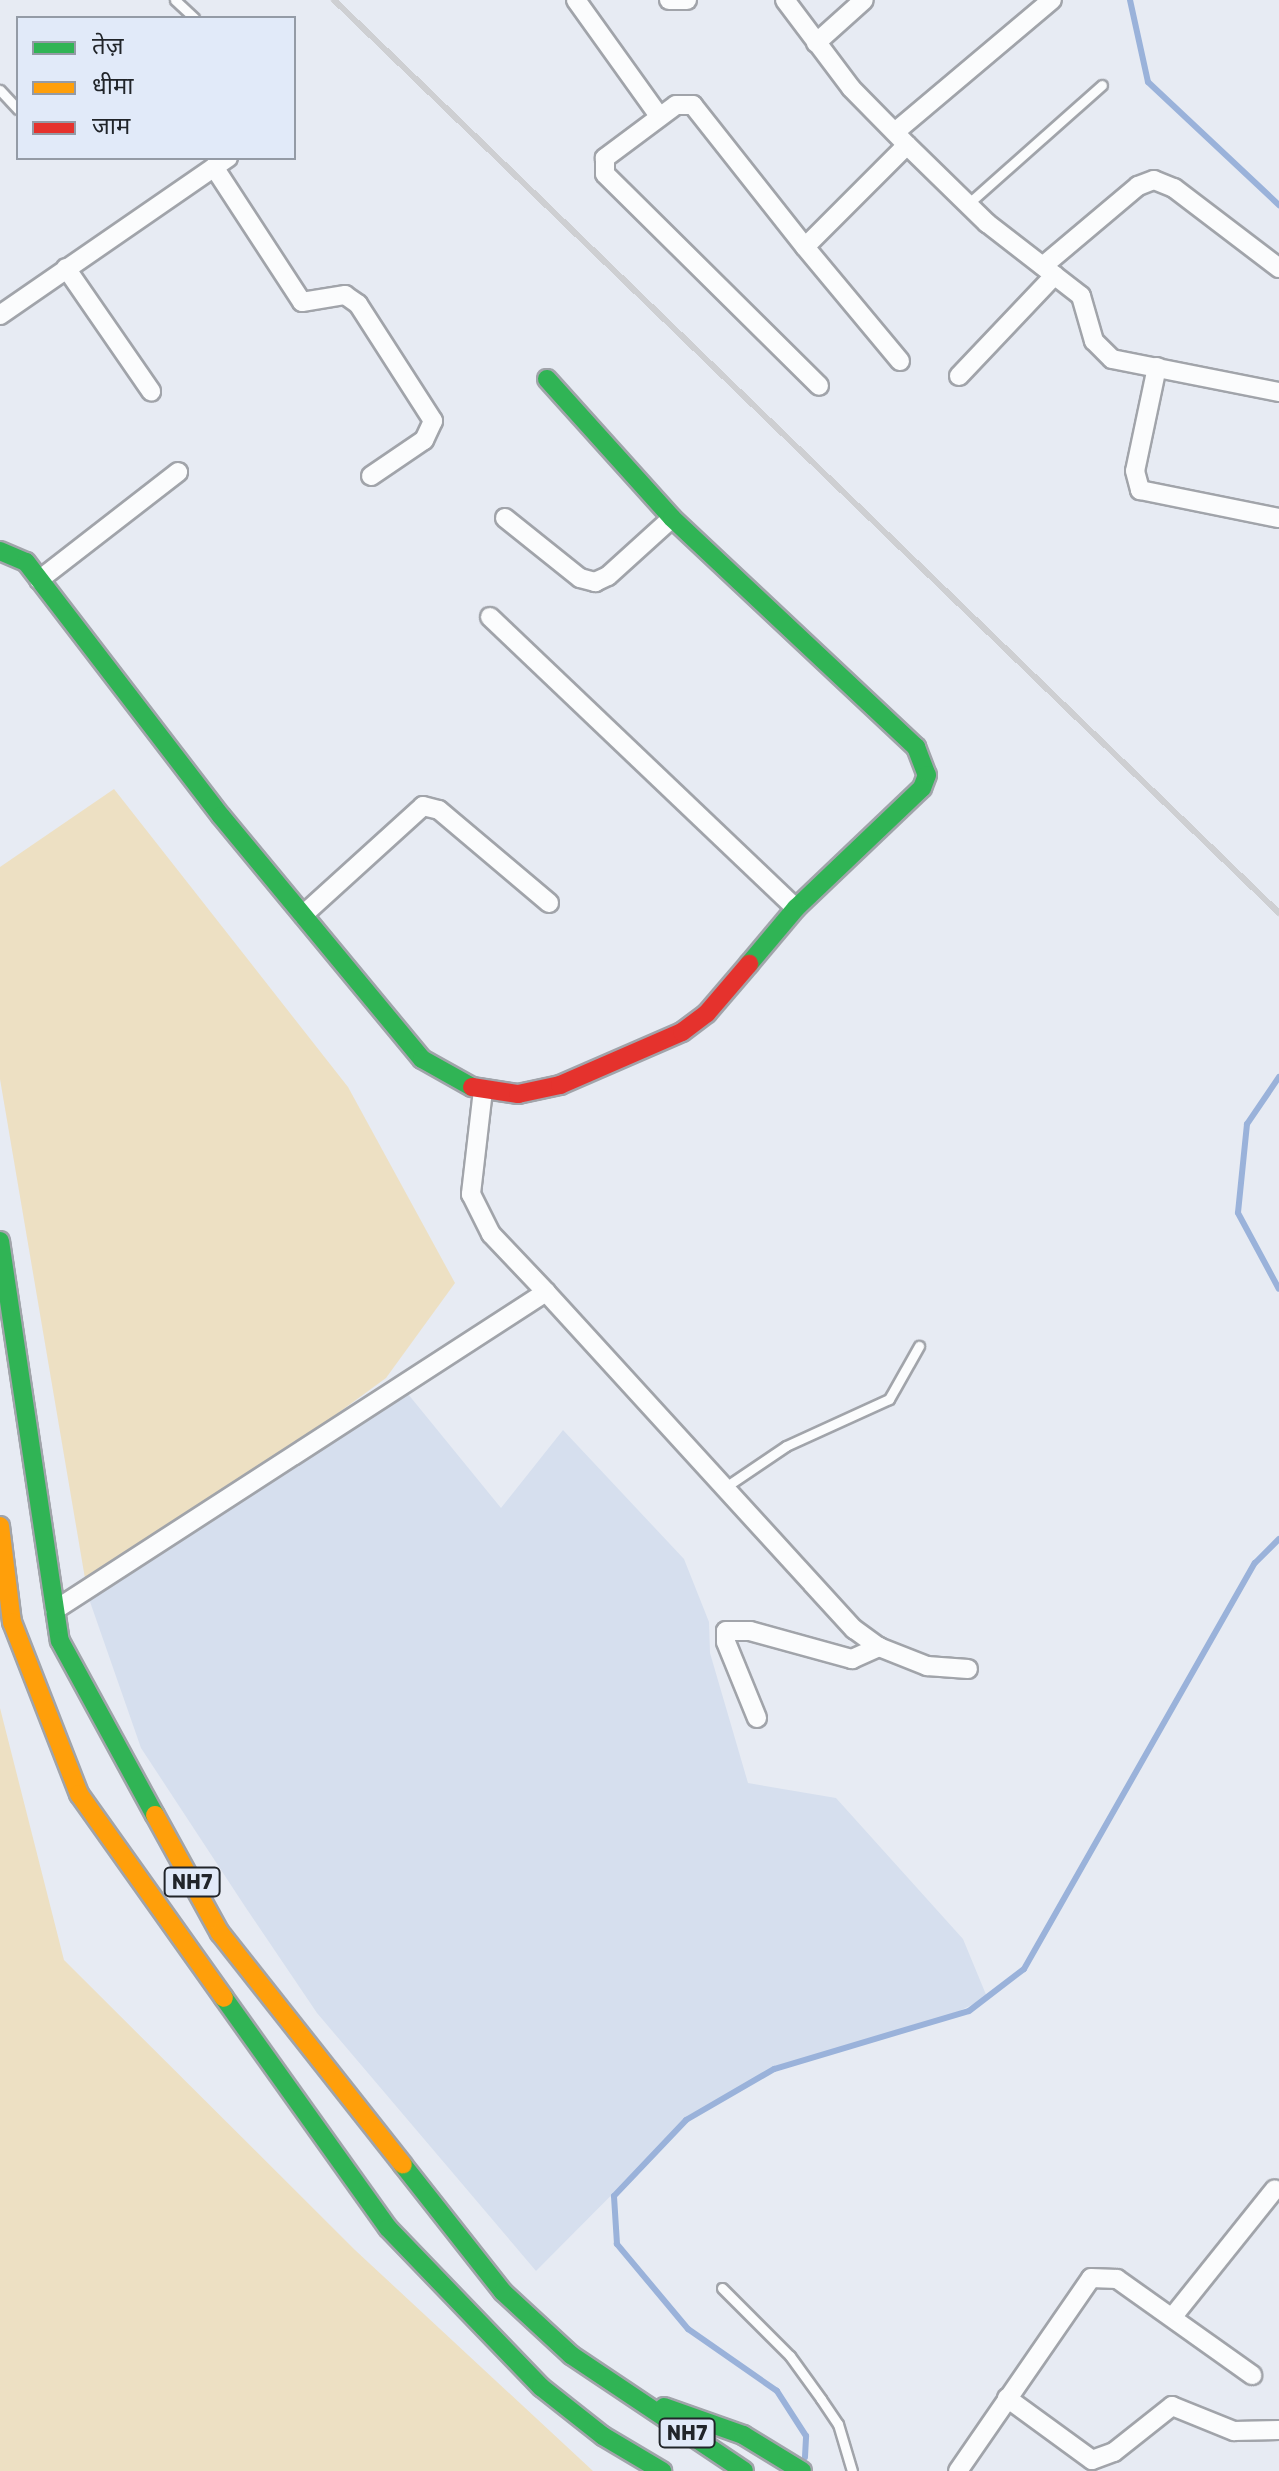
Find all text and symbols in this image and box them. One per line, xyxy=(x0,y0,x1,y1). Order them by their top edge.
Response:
legend xyxy=(16,16,296,160)
text: तेज़ xyxy=(92,32,124,60)
text: धीमा xyxy=(92,72,134,100)
text: जाम xyxy=(92,112,130,140)
road number: NH7 xyxy=(162,1866,222,1898)
road number: NH7 xyxy=(657,2417,717,2449)

